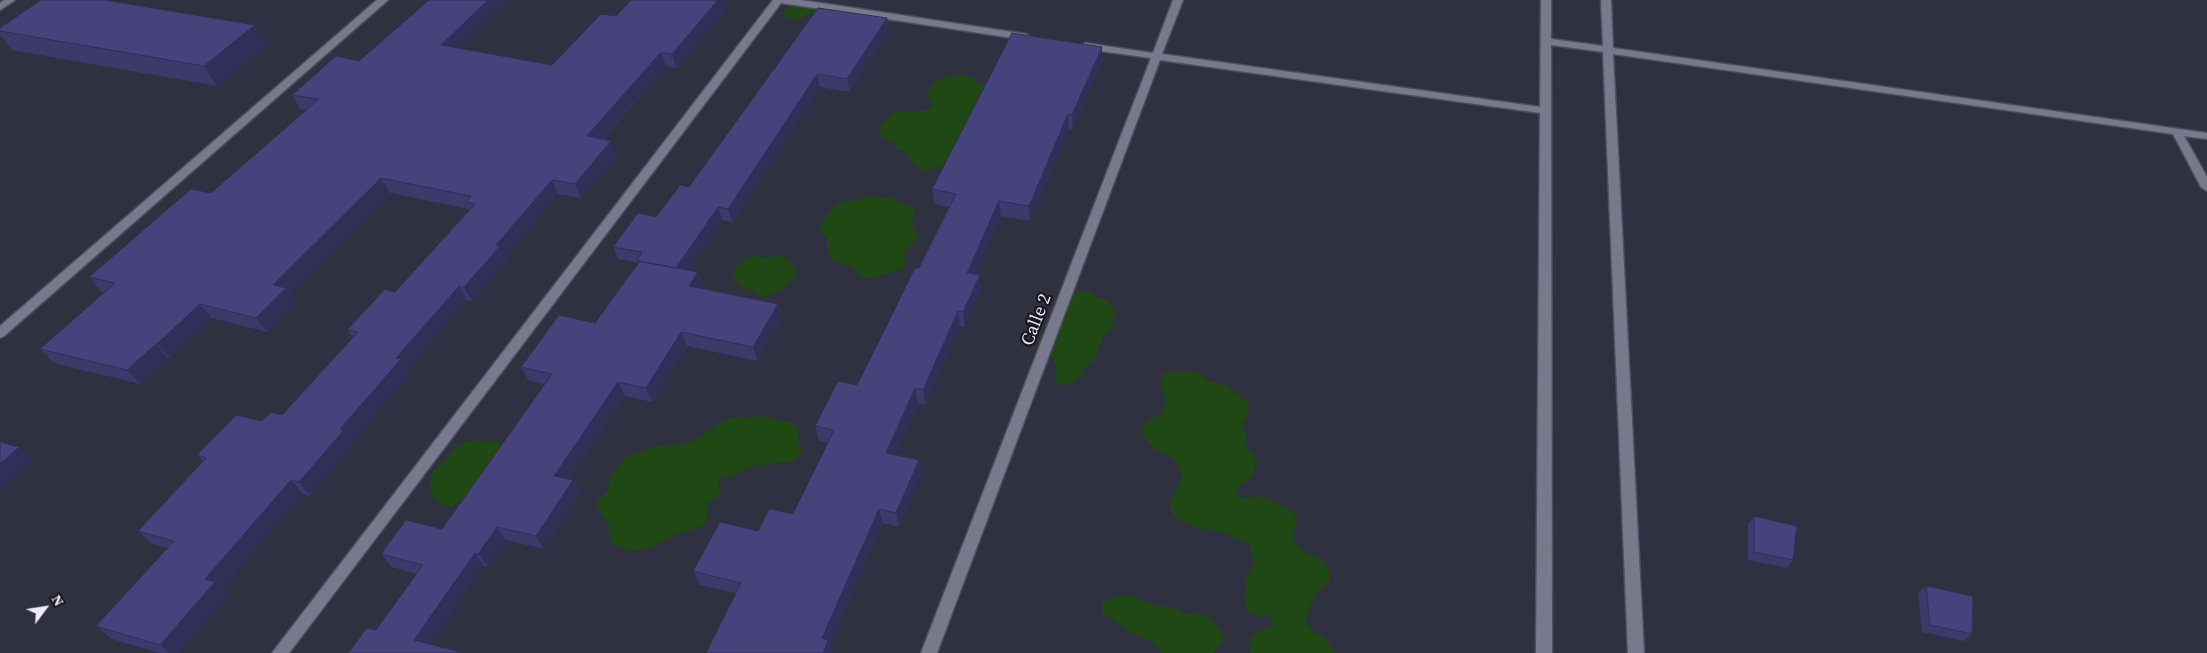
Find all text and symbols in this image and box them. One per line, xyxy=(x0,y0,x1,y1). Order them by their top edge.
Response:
street label: Calle 2 xyxy=(1017,291,1057,349)
north arrow xyxy=(20,583,70,633)
text: N xyxy=(47,591,69,610)

